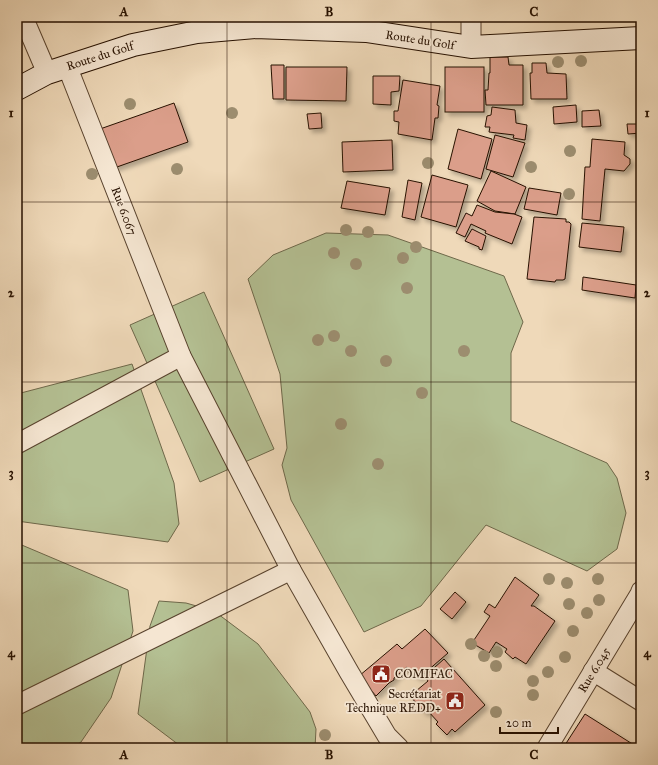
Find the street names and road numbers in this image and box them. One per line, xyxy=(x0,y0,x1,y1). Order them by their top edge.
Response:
street label: Route du Golf xyxy=(384,28,458,53)
street label: Route du Golf xyxy=(65,38,137,73)
street label: Rue 6.067 xyxy=(108,185,140,237)
street label: Rue 6.045 xyxy=(575,645,613,695)

